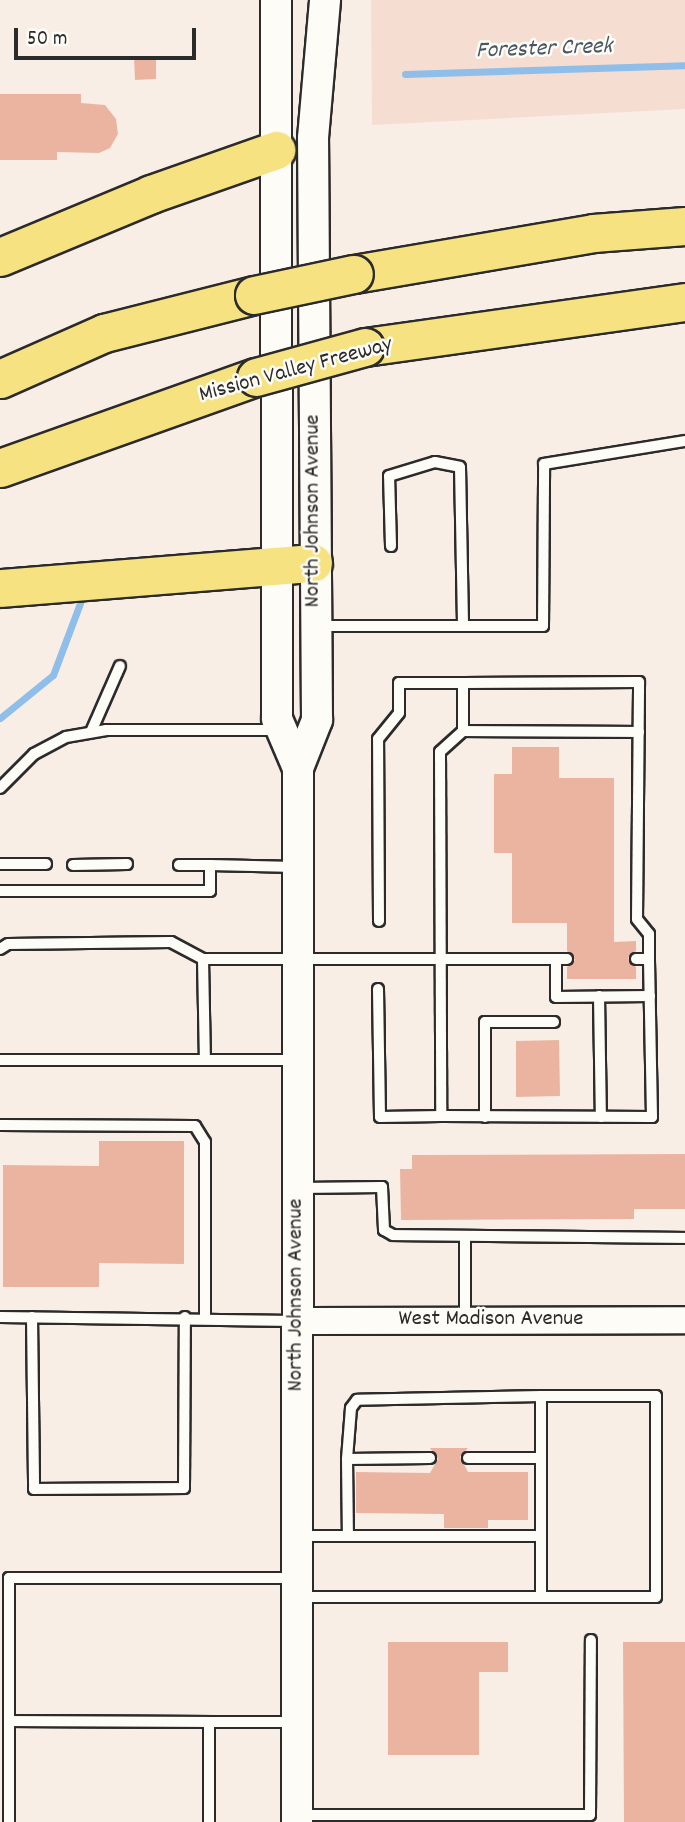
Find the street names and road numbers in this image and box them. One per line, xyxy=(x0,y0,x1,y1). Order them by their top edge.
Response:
street label: Mission Valley Freeway xyxy=(196,332,396,410)
street label: North Johnson Avenue xyxy=(300,415,328,607)
street label: North Johnson Avenue xyxy=(283,1199,311,1391)
street label: West Madison Avenue xyxy=(399,1306,583,1334)

